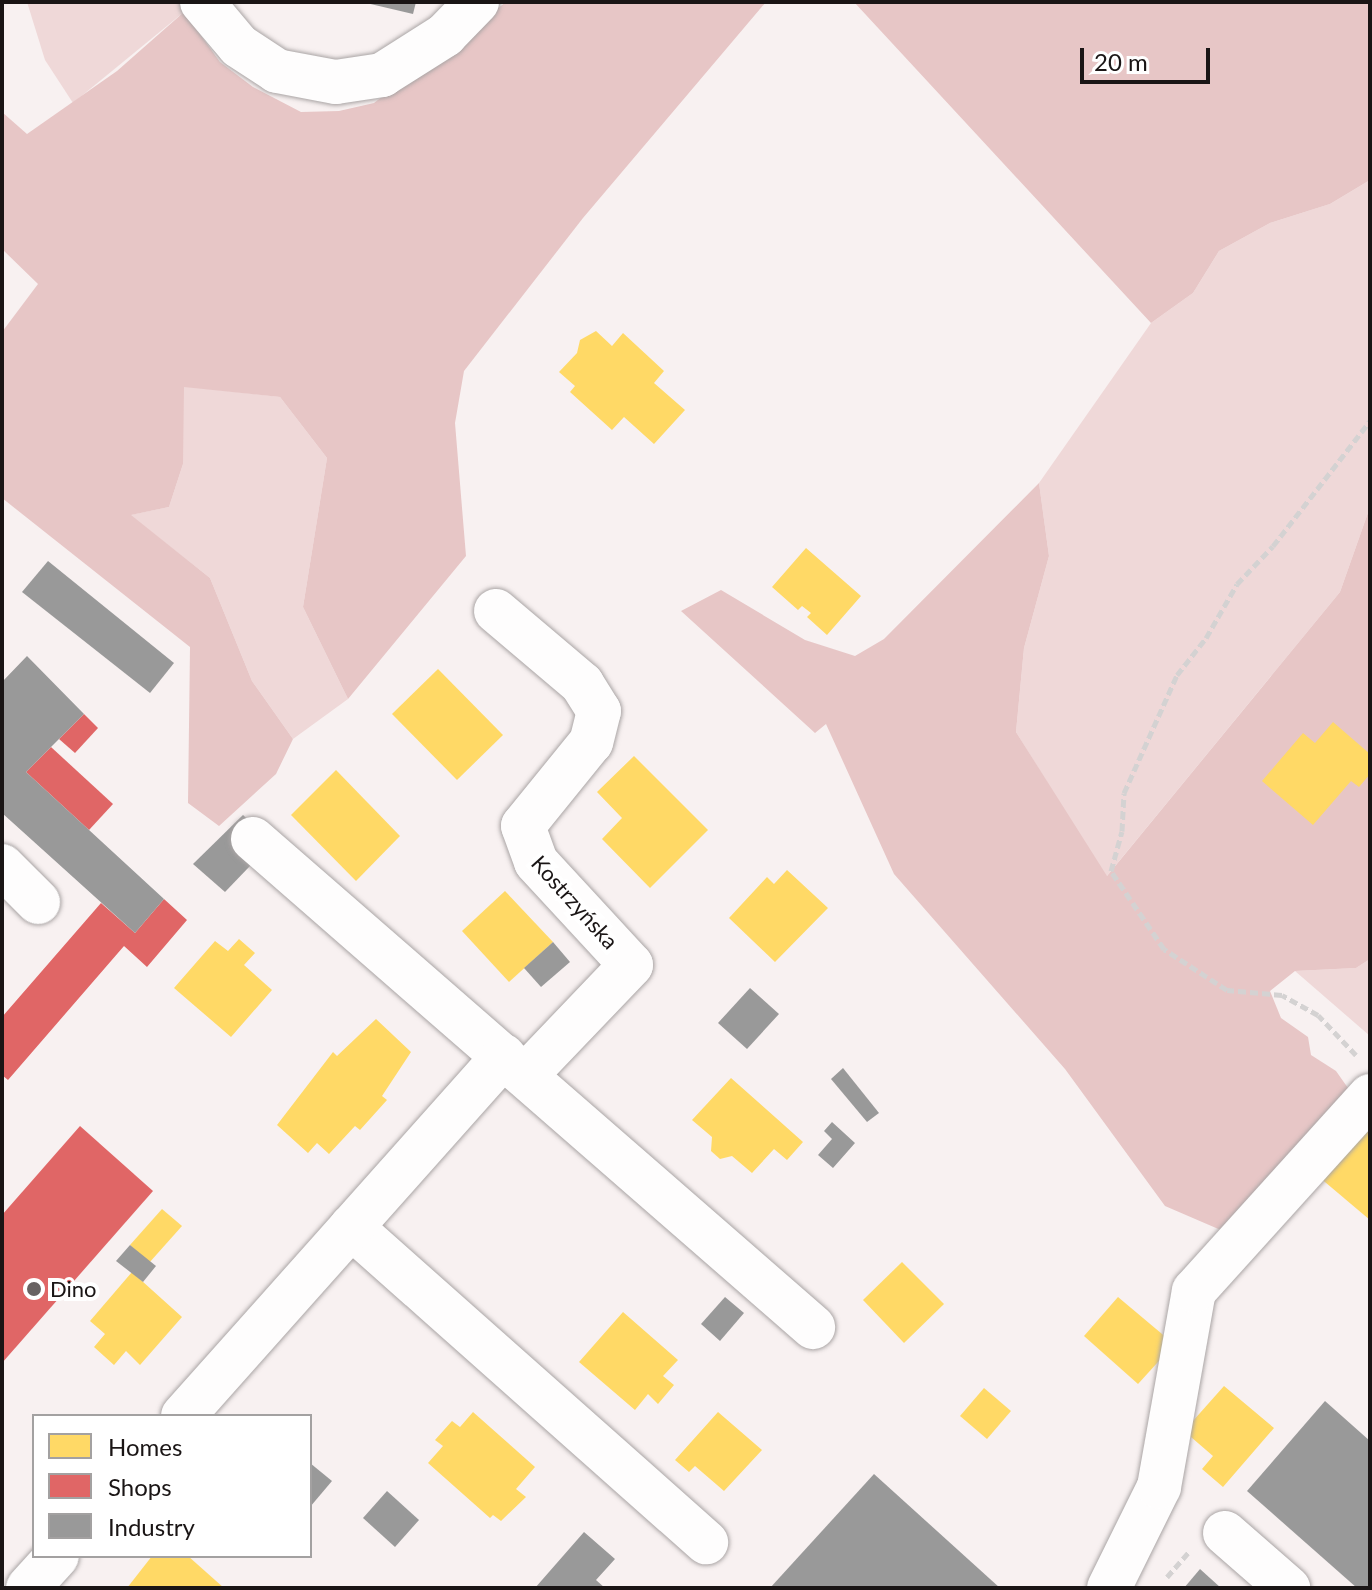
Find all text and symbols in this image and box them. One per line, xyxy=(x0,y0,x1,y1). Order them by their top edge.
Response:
scale bar xyxy=(1084,32,1214,82)
text: 20 m xyxy=(1094,47,1148,76)
street label: Kostrzyńska xyxy=(526,850,624,954)
place label: Dino xyxy=(50,1276,97,1302)
marker: Dino xyxy=(25,1280,43,1298)
legend xyxy=(32,1414,312,1558)
text: Homes xyxy=(108,1432,182,1461)
text: Shops xyxy=(108,1472,172,1501)
text: Industry xyxy=(108,1512,195,1541)

